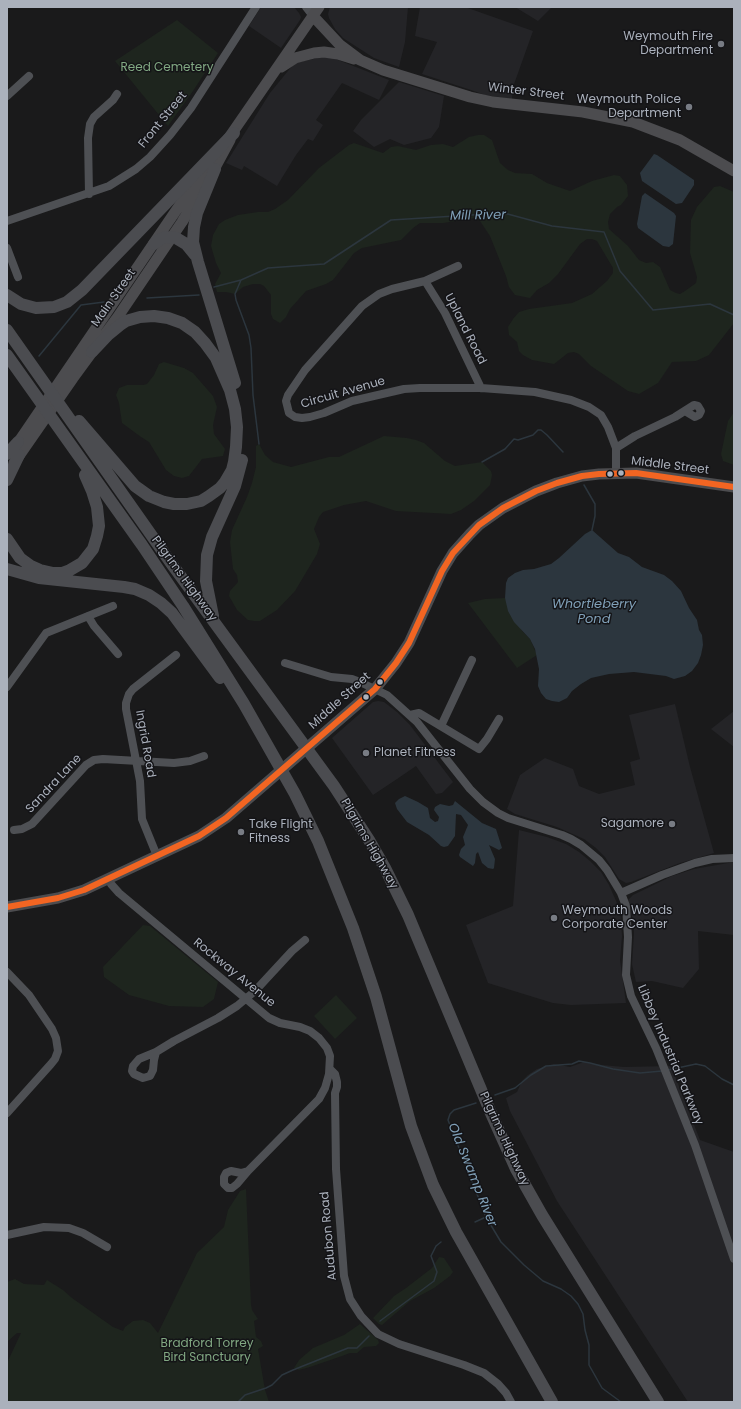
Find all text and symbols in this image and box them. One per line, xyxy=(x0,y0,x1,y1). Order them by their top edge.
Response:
place label: Weymouth Fire Department xyxy=(623,30,713,58)
marker: Weymouth Fire Department xyxy=(716,39,726,49)
park label: Reed Cemetery xyxy=(120,61,214,75)
street label: Winter Street xyxy=(487,80,565,104)
street label: Front Street xyxy=(136,89,190,151)
place label: Weymouth Police Department xyxy=(577,93,681,121)
marker: Weymouth Police Department xyxy=(684,102,694,112)
water label: Mill River xyxy=(450,208,506,224)
street label: Main Street xyxy=(89,266,139,330)
street label: Upland Road xyxy=(441,291,489,367)
street label: Circuit Avenue xyxy=(299,374,387,412)
street label: Middle Street xyxy=(630,454,710,478)
unlabelled marker xyxy=(616,468,626,478)
unlabelled marker xyxy=(605,469,615,479)
street label: Pilgrims Highway xyxy=(148,534,220,624)
water label: Whortleberry Pond xyxy=(552,597,636,628)
street label: Middle Street xyxy=(306,669,374,733)
unlabelled marker xyxy=(375,677,385,687)
unlabelled marker xyxy=(361,692,371,702)
street label: Ingrid Road xyxy=(132,709,158,779)
place label: Planet Fitness xyxy=(374,746,456,760)
marker: Planet Fitness xyxy=(361,748,371,758)
street label: Sandra Lane xyxy=(23,752,85,816)
street label: Pilgrims Highway xyxy=(337,796,401,892)
place label: Sagamore xyxy=(601,817,664,831)
place label: Take Flight Fitness xyxy=(249,818,313,846)
marker: Sagamore xyxy=(667,819,677,829)
marker: Take Flight Fitness xyxy=(236,827,246,837)
place label: Weymouth Woods Corporate Center xyxy=(562,904,672,932)
marker: Weymouth Woods Corporate Center xyxy=(549,913,559,923)
street label: Rockway Avenue xyxy=(190,935,278,1011)
street label: Libbey Industrial Parkway xyxy=(634,983,706,1127)
street label: Pilgrims Highway xyxy=(476,1090,532,1188)
water label: Old Swamp River xyxy=(444,1121,500,1229)
street label: Audubon Road xyxy=(318,1191,340,1281)
park label: Bradford Torrey Bird Sanctuary xyxy=(161,1337,253,1365)

